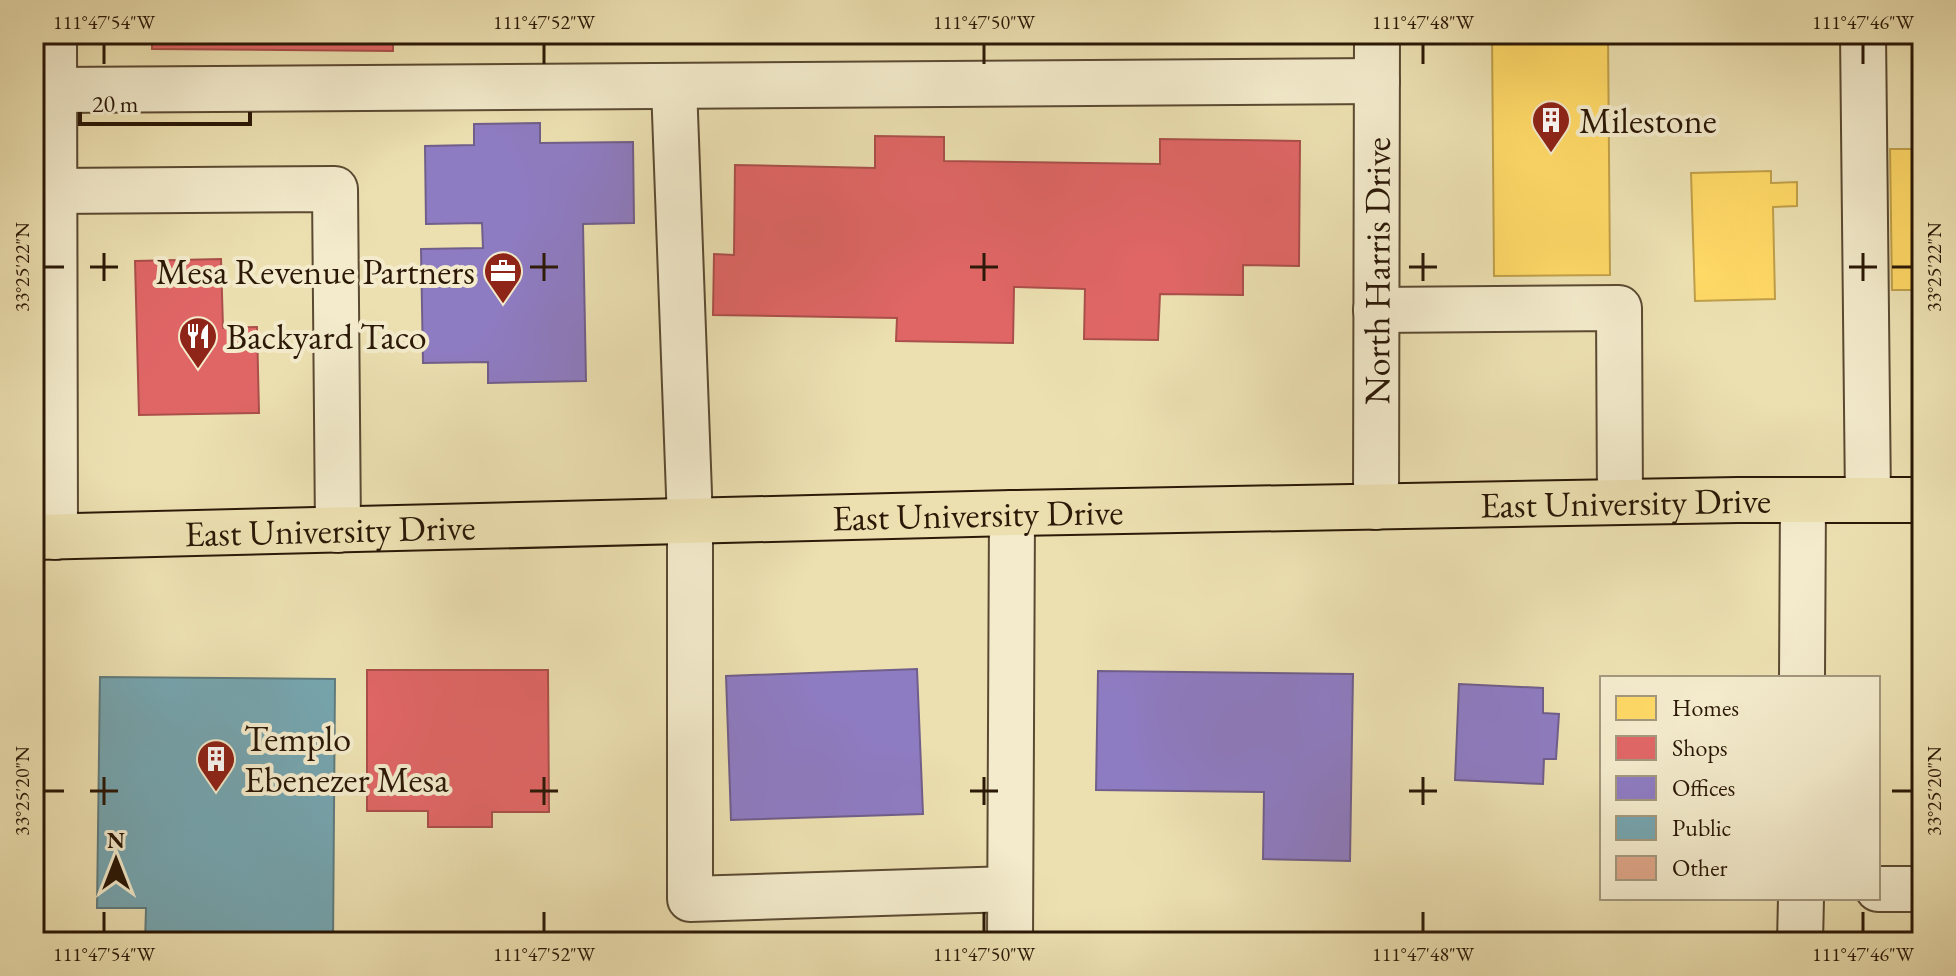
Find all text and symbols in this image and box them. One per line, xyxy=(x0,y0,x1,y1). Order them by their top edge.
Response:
text: 111°47'54"W xyxy=(53,9,156,35)
text: 111°47'52"W xyxy=(493,9,596,35)
text: 111°47'50"W xyxy=(933,9,1036,35)
text: 111°47'48"W xyxy=(1372,9,1475,35)
text: 111°47'46"W xyxy=(1812,9,1915,35)
scale bar xyxy=(80,76,250,126)
text: 20 m xyxy=(92,88,139,119)
place label: Milestone xyxy=(1579,97,1717,144)
building icon: Milestone xyxy=(1530,99,1572,154)
street label: North Harris Drive xyxy=(1353,137,1400,405)
text: 33°25'22"N xyxy=(9,222,35,312)
text: 33°25'22"N xyxy=(1921,222,1947,312)
place label: Mesa Revenue Partners xyxy=(156,248,475,295)
office icon: Mesa Revenue Partners xyxy=(482,250,524,305)
place label: Backyard Taco xyxy=(226,313,427,360)
restaurant icon: Backyard Taco xyxy=(177,315,219,370)
street label: East University Drive xyxy=(1480,476,1771,528)
street label: East University Drive xyxy=(832,488,1124,541)
street label: East University Drive xyxy=(184,503,476,557)
legend xyxy=(1600,676,1880,900)
text: Homes xyxy=(1672,692,1739,723)
place label: Templo Ebenezer Mesa xyxy=(244,715,449,803)
text: Shops xyxy=(1672,732,1728,763)
building icon: Templo Ebenezer Mesa xyxy=(195,738,237,793)
text: 33°25'20"N xyxy=(9,746,35,836)
text: 33°25'20"N xyxy=(1921,746,1947,836)
text: Offices xyxy=(1672,772,1735,803)
text: Public xyxy=(1672,812,1731,843)
north arrow xyxy=(76,820,156,900)
text: N xyxy=(107,826,125,855)
text: Other xyxy=(1672,852,1728,883)
text: 111°47'54"W xyxy=(53,941,156,967)
text: 111°47'52"W xyxy=(493,941,596,967)
text: 111°47'50"W xyxy=(933,941,1036,967)
text: 111°47'48"W xyxy=(1372,941,1475,967)
text: 111°47'46"W xyxy=(1812,941,1915,967)

